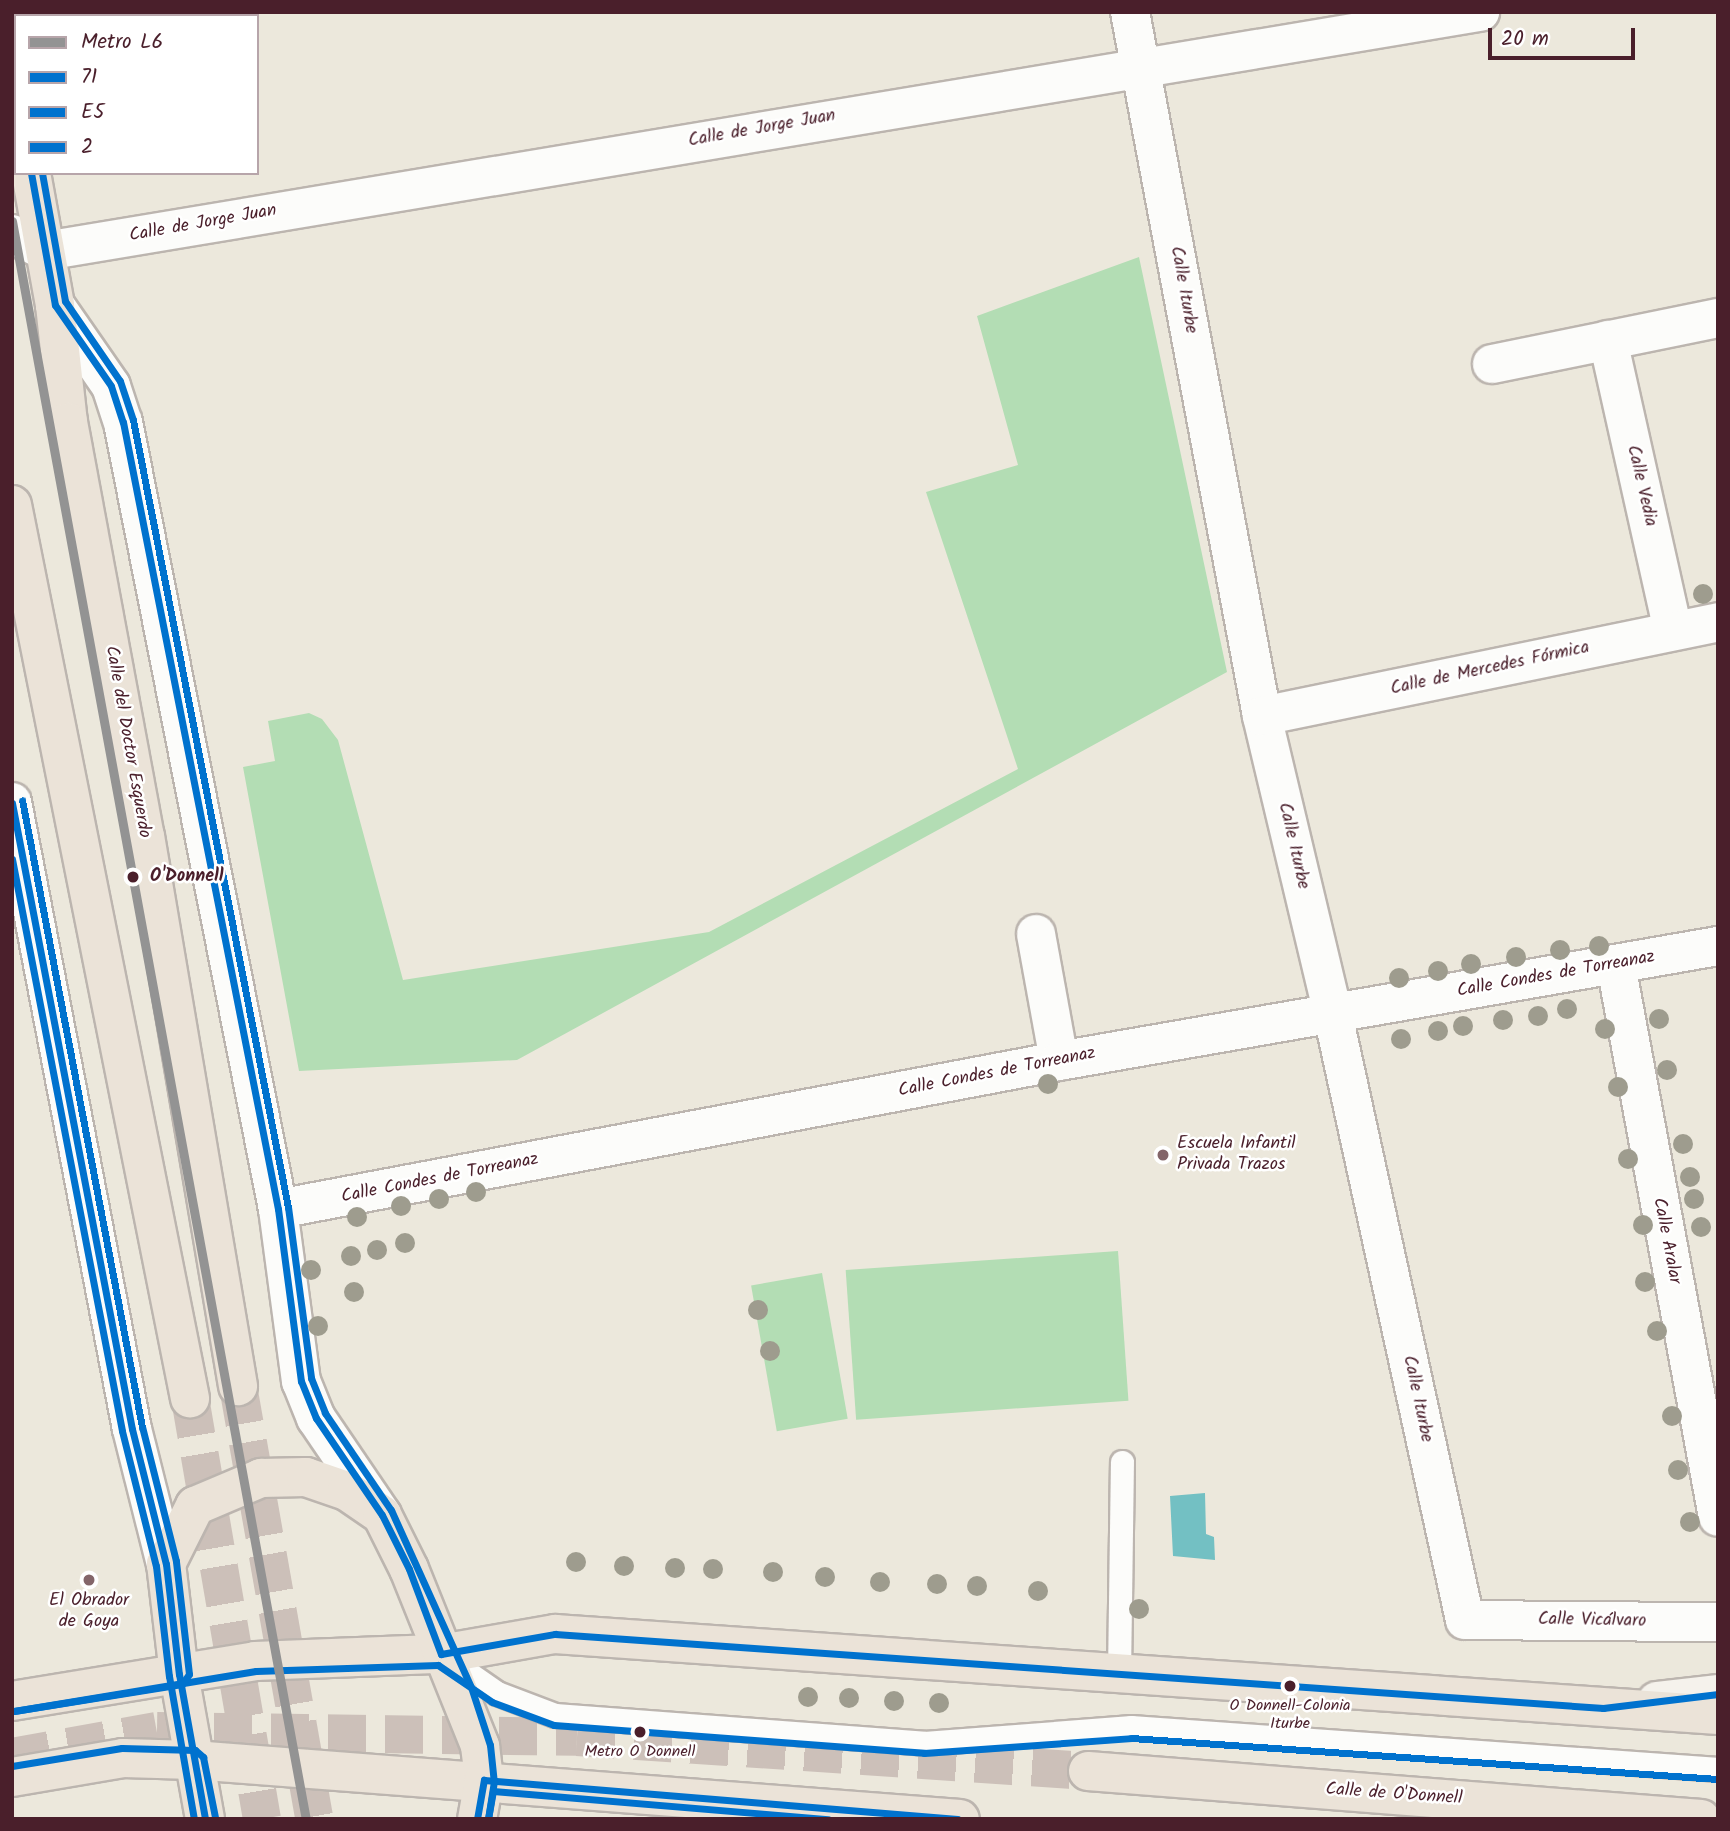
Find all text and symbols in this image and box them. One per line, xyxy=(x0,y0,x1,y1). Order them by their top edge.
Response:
legend xyxy=(14,14,259,175)
scale bar xyxy=(1492,14,1639,58)
text: 20 m xyxy=(1501,23,1549,56)
text: Metro L6 xyxy=(81,26,163,59)
text: 71 xyxy=(81,61,97,94)
text: E5 xyxy=(81,96,105,129)
street label: Calle de Jorge Juan xyxy=(687,105,837,153)
text: 2 xyxy=(81,131,93,164)
street label: Calle de Jorge Juan xyxy=(128,200,278,248)
street label: Calle Iturbe xyxy=(1165,245,1201,335)
street label: Calle Vedia xyxy=(1621,443,1661,529)
street label: Calle de Mercedes Fórmica xyxy=(1389,637,1591,701)
street label: Calle del Doctor Esquerdo xyxy=(99,644,155,840)
street label: Calle Iturbe xyxy=(1273,801,1313,891)
marker: O'Donnell xyxy=(122,866,144,888)
place label: O'Donnell xyxy=(150,866,224,888)
street label: Calle Condes de Torreanaz xyxy=(1455,947,1657,1003)
street label: Calle Condes de Torreanaz xyxy=(897,1043,1097,1103)
place label: Escuela Infantil Privada Trazos xyxy=(1177,1134,1296,1176)
marker: Escuela Infantil Privada Trazos xyxy=(1155,1147,1171,1163)
street label: Calle Condes de Torreanaz xyxy=(340,1149,540,1209)
street label: Calle Aralar xyxy=(1647,1196,1685,1286)
street label: Calle Iturbe xyxy=(1397,1354,1437,1444)
marker: El Obrador de Goya xyxy=(81,1572,97,1588)
place label: El Obrador de Goya xyxy=(49,1591,129,1634)
street label: Calle Vicálvaro xyxy=(1538,1609,1646,1633)
marker: O Donnell-Colonia Iturbe xyxy=(1283,1679,1297,1693)
place label: O Donnell-Colonia Iturbe xyxy=(1229,1696,1351,1734)
marker: Metro O Donnell xyxy=(633,1725,647,1739)
place label: Metro O Donnell xyxy=(585,1742,695,1762)
street label: Calle de O'Donnell xyxy=(1325,1779,1463,1811)

